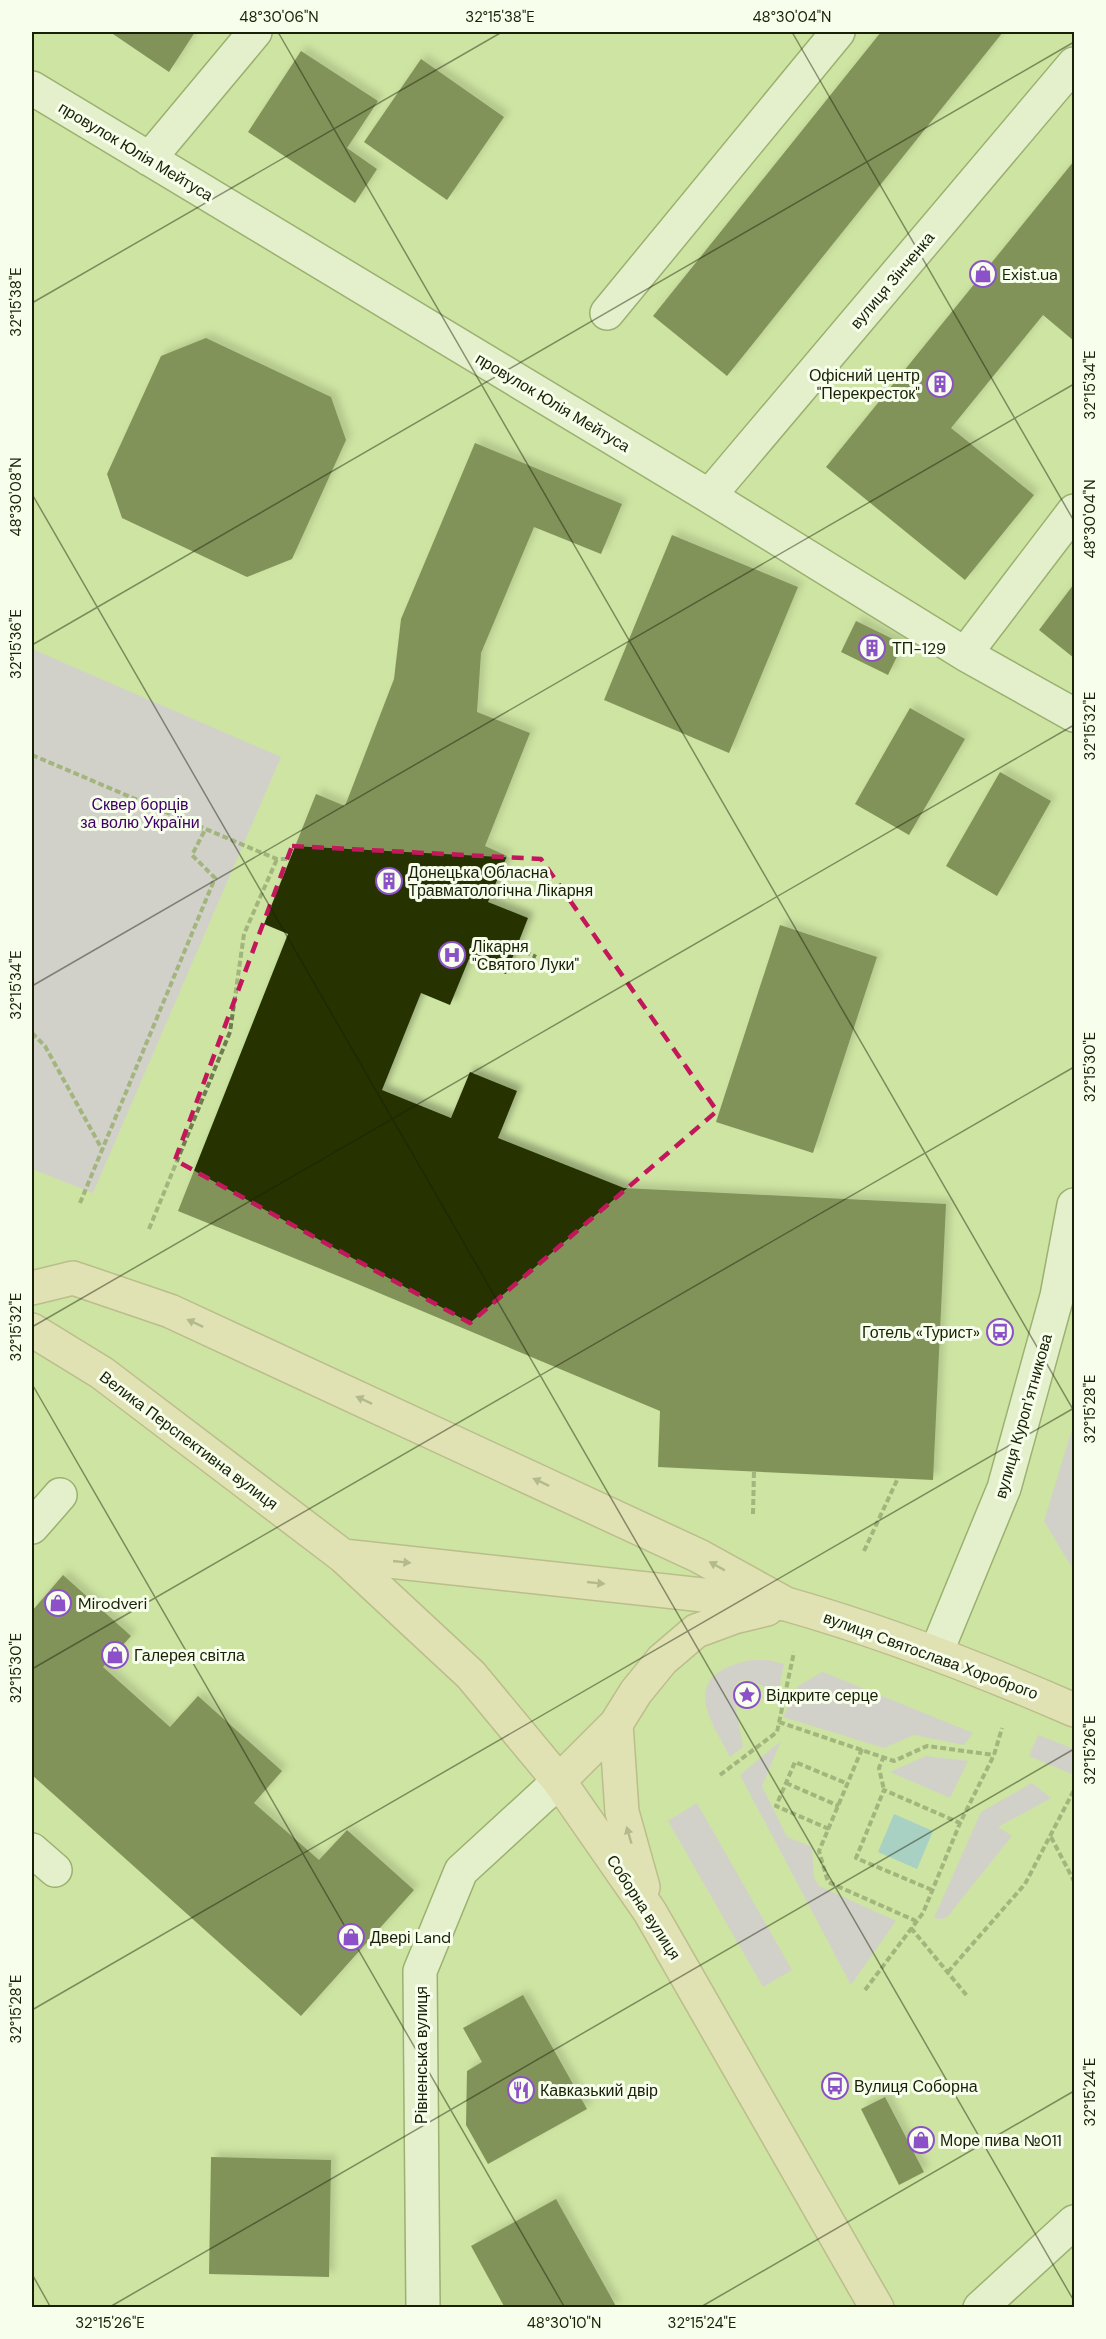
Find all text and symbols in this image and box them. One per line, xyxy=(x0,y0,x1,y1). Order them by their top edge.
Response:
text: 48°30'06"N xyxy=(239,7,319,27)
text: 32°15'38"E xyxy=(465,7,535,27)
text: 48°30'04"N xyxy=(753,7,831,27)
street label: провулок Юлія Мейтуса xyxy=(55,97,217,206)
street label: вулиця Зінченка xyxy=(846,227,939,333)
shop icon: Exist.ua xyxy=(968,259,998,289)
place label: Exist.ua xyxy=(1002,264,1058,285)
text: 32°15'38"E xyxy=(6,267,26,337)
street label: провулок Юлія Мейтуса xyxy=(472,348,634,457)
text: 32°15'34"E xyxy=(1080,350,1100,420)
place label: Офісний центр "Перекресток" xyxy=(809,365,920,404)
building icon: Офісний центр "Перекресток" xyxy=(925,369,955,399)
text: 48°30'08"N xyxy=(6,458,26,537)
text: 48°30'04"N xyxy=(1080,480,1100,558)
text: 32°15'36"E xyxy=(6,609,26,679)
building icon: ТП-129 xyxy=(857,633,887,663)
place label: ТП-129 xyxy=(892,638,946,659)
text: 32°15'32"E xyxy=(1080,692,1100,760)
park label: Сквер борців за волю України xyxy=(80,794,200,833)
place label: Донецька Обласна Травматологічна Лікарня xyxy=(408,862,593,901)
building icon: Донецька Обласна Травматологічна Лікарня xyxy=(374,866,404,896)
place label: Лікарня "Святого Луки" xyxy=(472,936,579,975)
hospital icon: Лікарня "Святого Луки" xyxy=(437,940,467,970)
text: 32°15'34"E xyxy=(6,950,26,1020)
text: 32°15'30"E xyxy=(1080,1032,1100,1102)
text: 32°15'32"E xyxy=(6,1293,26,1361)
bus stop icon: Готель «Турист» xyxy=(985,1317,1015,1347)
one-way arrow xyxy=(186,1318,203,1327)
place label: Готель «Турист» xyxy=(862,1322,980,1343)
street label: вулиця Куропʼятникова xyxy=(990,1331,1057,1501)
street label: Велика Перспективна вулиця xyxy=(95,1366,282,1515)
text: 32°15'28"E xyxy=(1080,1375,1100,1443)
one-way arrow xyxy=(355,1395,372,1404)
one-way arrow xyxy=(532,1478,549,1487)
one-way arrow xyxy=(392,1557,411,1567)
one-way arrow xyxy=(708,1561,725,1571)
one-way arrow xyxy=(586,1579,605,1588)
shop icon: Mirodveri xyxy=(43,1588,73,1618)
place label: Mirodveri xyxy=(78,1593,147,1614)
street label: вулиця Святослава Хороброго xyxy=(821,1607,1041,1704)
text: 32°15'30"E xyxy=(6,1633,26,1703)
shop icon: Галерея світла xyxy=(100,1640,130,1670)
place label: Галерея світла xyxy=(134,1645,245,1666)
place icon: Відкрите серце xyxy=(732,1680,762,1710)
place label: Відкрите серце xyxy=(766,1685,878,1706)
text: 32°15'26"E xyxy=(1080,1715,1100,1785)
one-way arrow xyxy=(624,1826,633,1844)
street label: Соборна вулиця xyxy=(602,1851,685,1964)
shop icon: Двері Land xyxy=(336,1922,366,1952)
place label: Двері Land xyxy=(370,1927,451,1948)
text: 32°15'28"E xyxy=(6,1975,26,2043)
street label: Рівненська вулиця xyxy=(411,1986,432,2124)
text: 32°15'24"E xyxy=(1080,2058,1100,2126)
bus stop icon: Вулиця Соборна xyxy=(820,2071,850,2101)
restaurant icon: Кавказький двір xyxy=(506,2075,536,2105)
place label: Вулиця Соборна xyxy=(854,2076,978,2097)
place label: Кавказький двір xyxy=(540,2080,658,2101)
shop icon: Море пива №011 xyxy=(906,2125,936,2155)
place label: Море пива №011 xyxy=(940,2130,1062,2151)
text: 32°15'26"E xyxy=(75,2313,145,2333)
text: 48°30'10"N xyxy=(527,2313,601,2333)
text: 32°15'24"E xyxy=(668,2313,736,2333)

